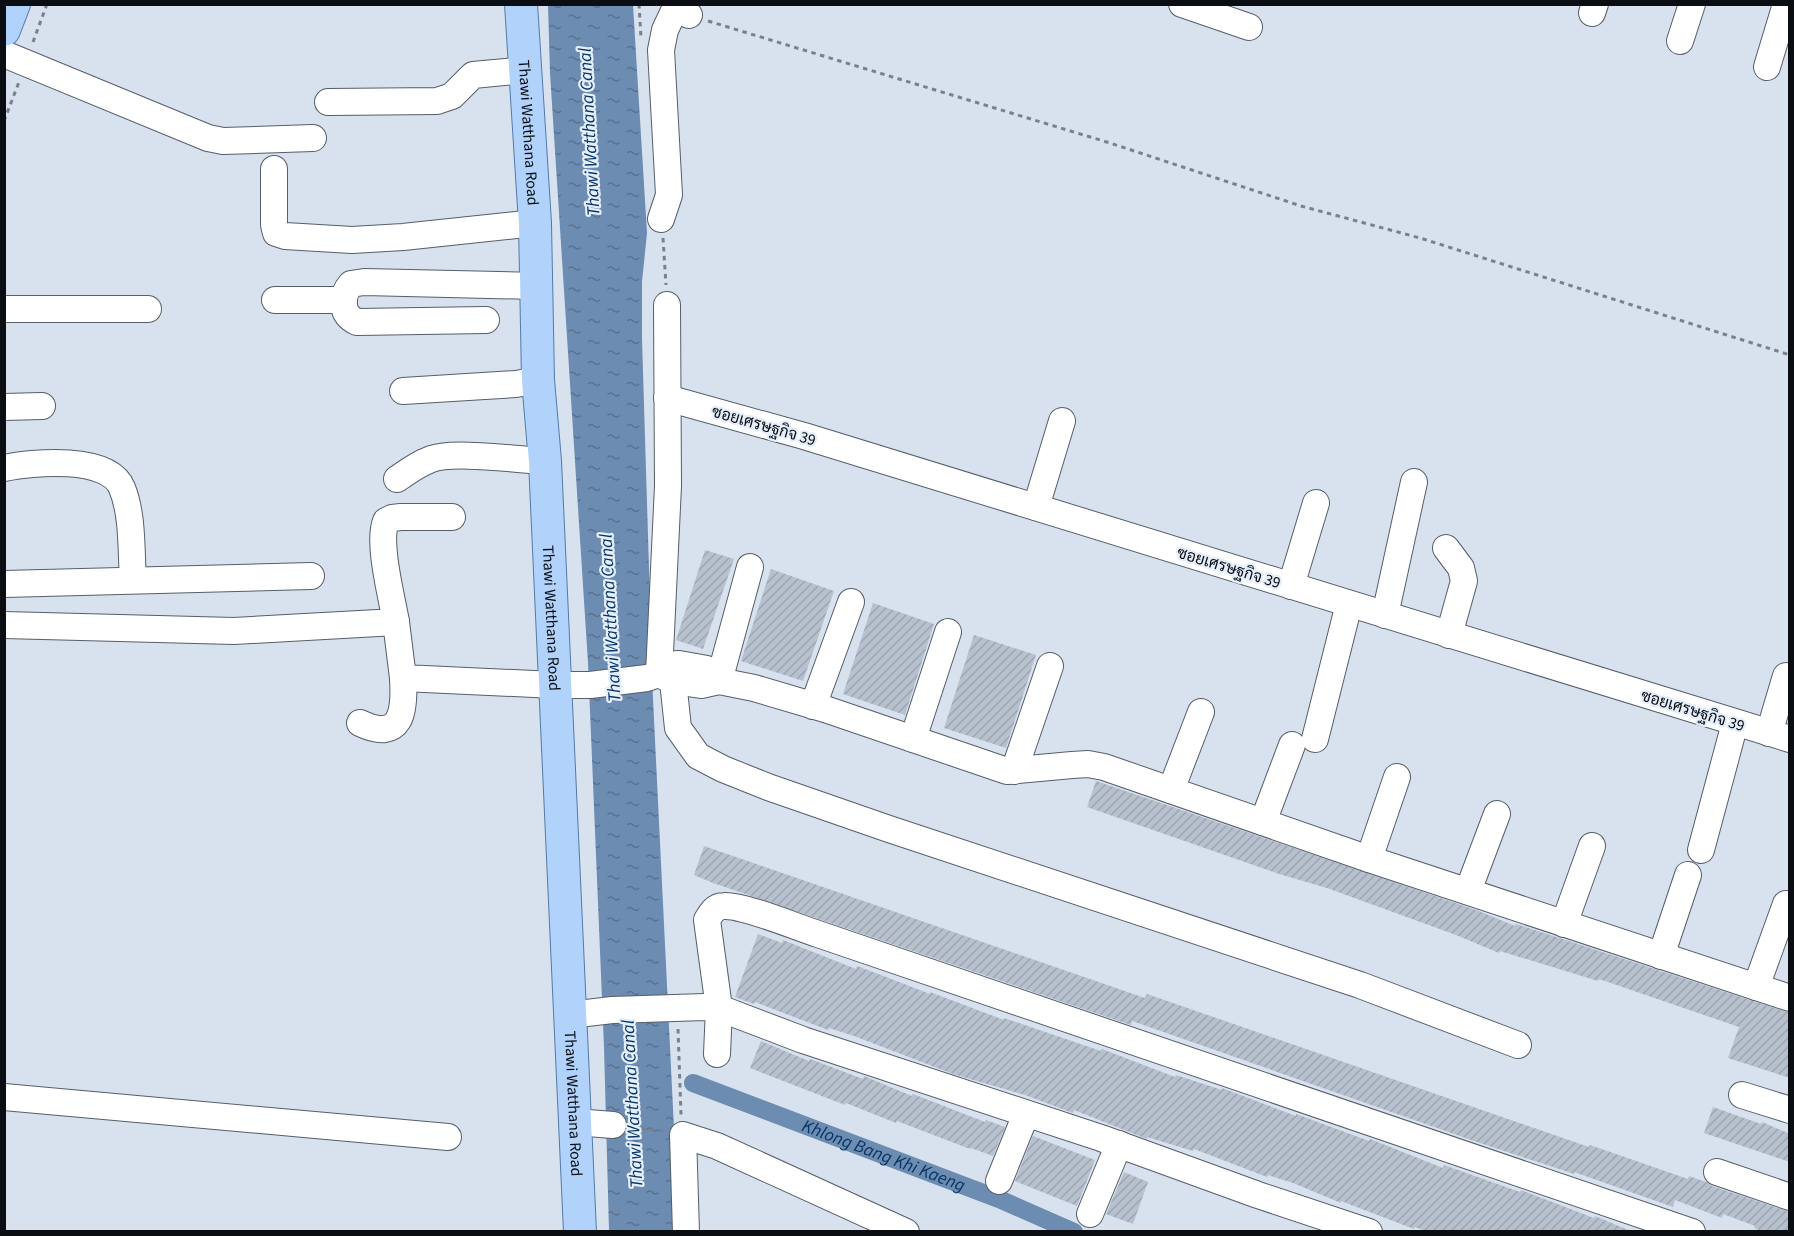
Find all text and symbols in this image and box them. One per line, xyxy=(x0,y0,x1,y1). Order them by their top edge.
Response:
water label: Thawi Watthana Canal xyxy=(573,47,606,217)
street label: Thawi Watthana Road xyxy=(513,59,544,206)
street label: ซอยเศรษฐกิจ 39 xyxy=(709,401,818,451)
water label: Thawi Watthana Canal xyxy=(594,533,627,703)
street label: ซอยเศรษฐกิจ 39 xyxy=(1174,542,1283,594)
street label: Thawi Watthana Road xyxy=(537,545,565,692)
street label: ซอยเศรษฐกิจ 39 xyxy=(1638,685,1747,737)
water label: Thawi Watthana Canal xyxy=(616,1019,649,1189)
street label: Thawi Watthana Road xyxy=(559,1030,587,1177)
water label: Khlong Bang Khi Kaeng xyxy=(798,1113,969,1198)

